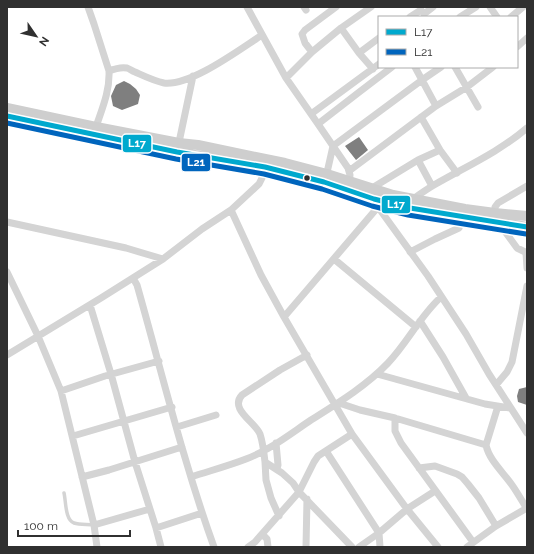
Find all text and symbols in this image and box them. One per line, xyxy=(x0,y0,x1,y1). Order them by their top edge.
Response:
north arrow xyxy=(16,16,56,56)
legend xyxy=(378,16,518,68)
text: L17 xyxy=(414,25,433,39)
text: N xyxy=(36,34,52,48)
text: L21 xyxy=(414,45,432,59)
line badge: L17 xyxy=(122,134,152,153)
text: L17 xyxy=(128,137,147,150)
line badge: L21 xyxy=(181,153,211,172)
text: L21 xyxy=(187,156,206,169)
unlabelled marker xyxy=(302,173,312,183)
line badge: L17 xyxy=(381,195,411,214)
text: L17 xyxy=(387,198,406,211)
scale bar xyxy=(18,512,130,538)
text: 100 m xyxy=(24,519,58,533)

